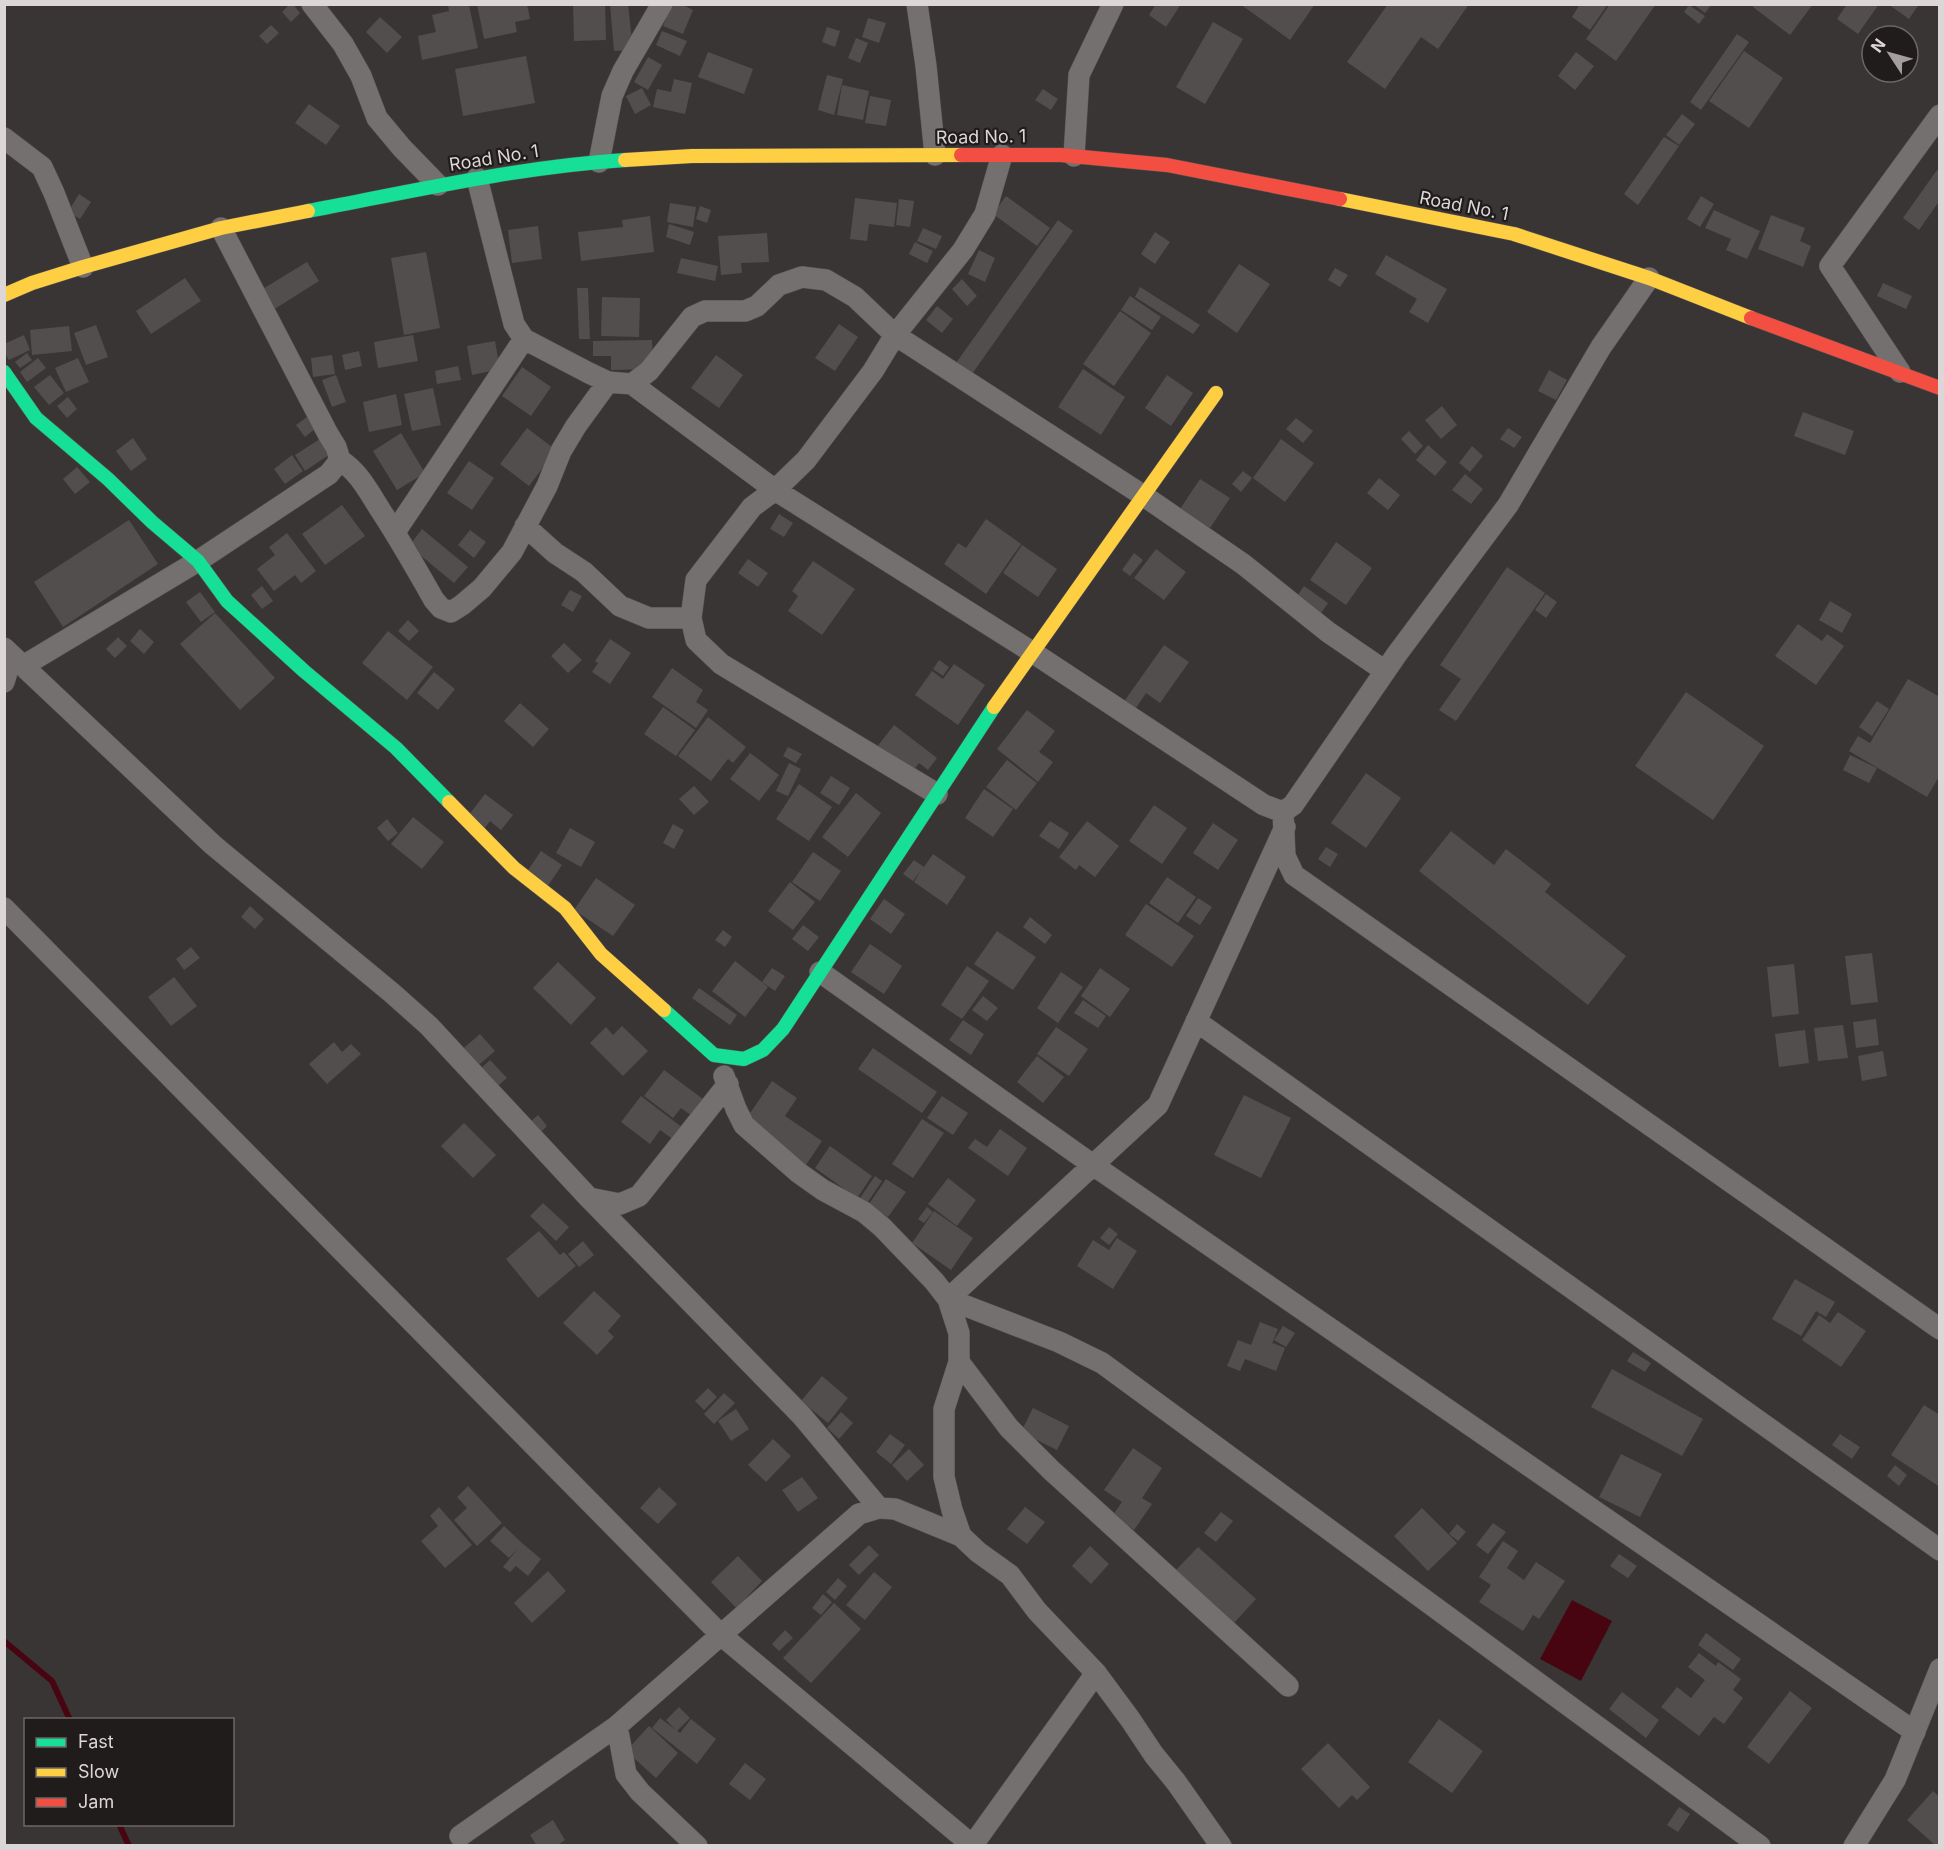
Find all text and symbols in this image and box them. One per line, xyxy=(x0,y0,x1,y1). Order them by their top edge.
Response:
north arrow xyxy=(1860,24,1920,84)
text: N xyxy=(1866,34,1890,56)
street label: Road No. 1 xyxy=(936,125,1026,148)
street label: Road No. 1 xyxy=(448,140,540,175)
street label: Road No. 1 xyxy=(1418,187,1510,224)
legend xyxy=(24,1718,234,1826)
text: Fast xyxy=(78,1731,114,1752)
text: Slow xyxy=(78,1761,119,1782)
text: Jam xyxy=(78,1791,114,1812)

